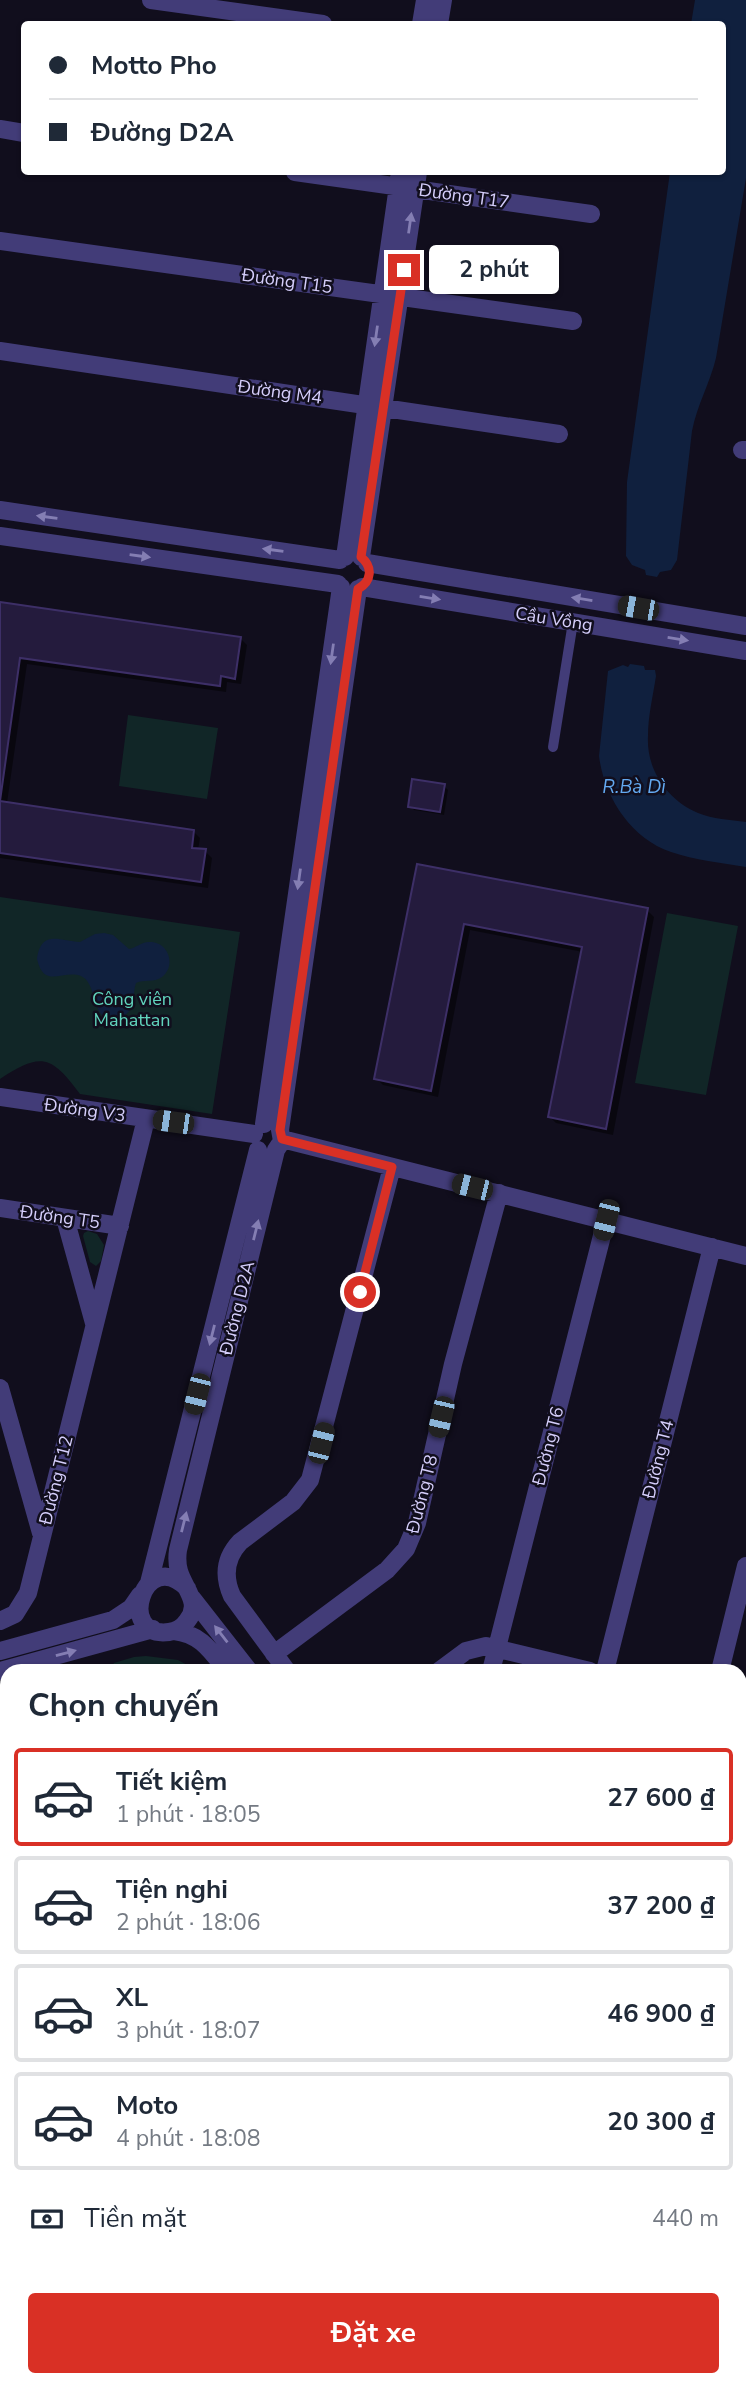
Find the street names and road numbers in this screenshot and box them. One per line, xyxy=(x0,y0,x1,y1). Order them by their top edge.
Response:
street label: Đường T17 xyxy=(416,178,511,214)
street label: Đường T15 xyxy=(239,263,334,299)
street label: Đường M4 xyxy=(235,374,324,410)
street label: Cầu Vồng xyxy=(513,601,595,637)
street label: Đường V3 xyxy=(42,1092,127,1128)
street label: Đường T5 xyxy=(17,1199,102,1234)
street label: Đường D2A xyxy=(213,1258,260,1359)
street label: Đường T6 xyxy=(526,1404,569,1489)
street label: Đường T4 xyxy=(636,1417,679,1502)
street label: Đường T12 xyxy=(33,1433,79,1528)
street label: Đường T8 xyxy=(400,1452,443,1537)

